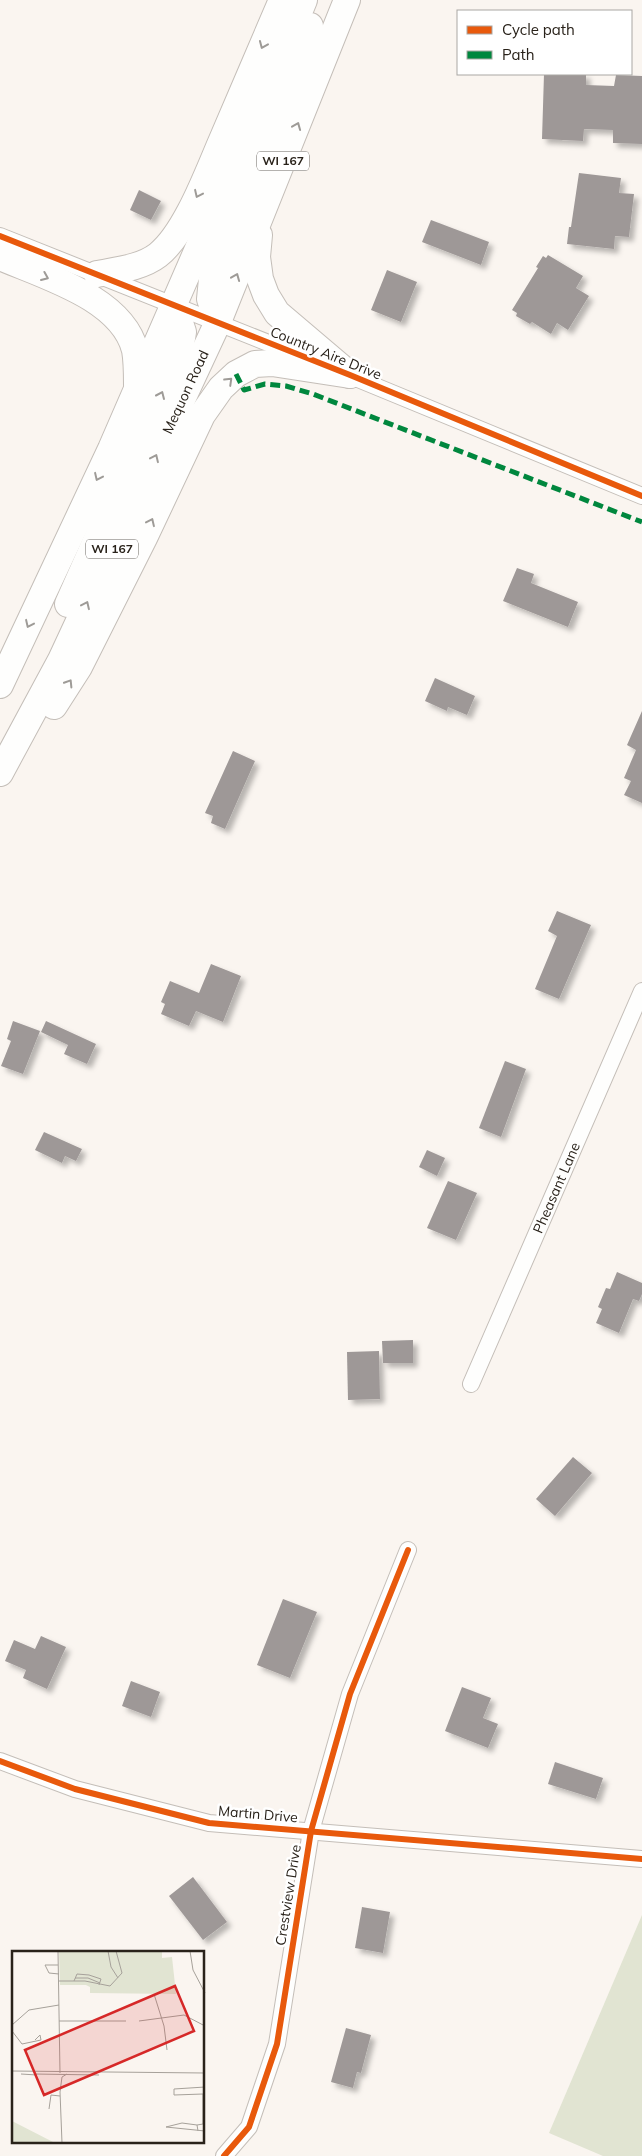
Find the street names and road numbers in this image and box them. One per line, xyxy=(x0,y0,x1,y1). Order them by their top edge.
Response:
road number: WI 167 xyxy=(257,152,309,170)
street label: Country Aire Drive xyxy=(268,322,384,384)
street label: Mequon Road xyxy=(158,347,213,437)
road number: WI 167 xyxy=(86,540,138,558)
street label: Pheasant Lane xyxy=(529,1140,584,1236)
street label: Martin Drive xyxy=(217,1802,299,1826)
street label: Crestview Drive xyxy=(271,1843,305,1947)

